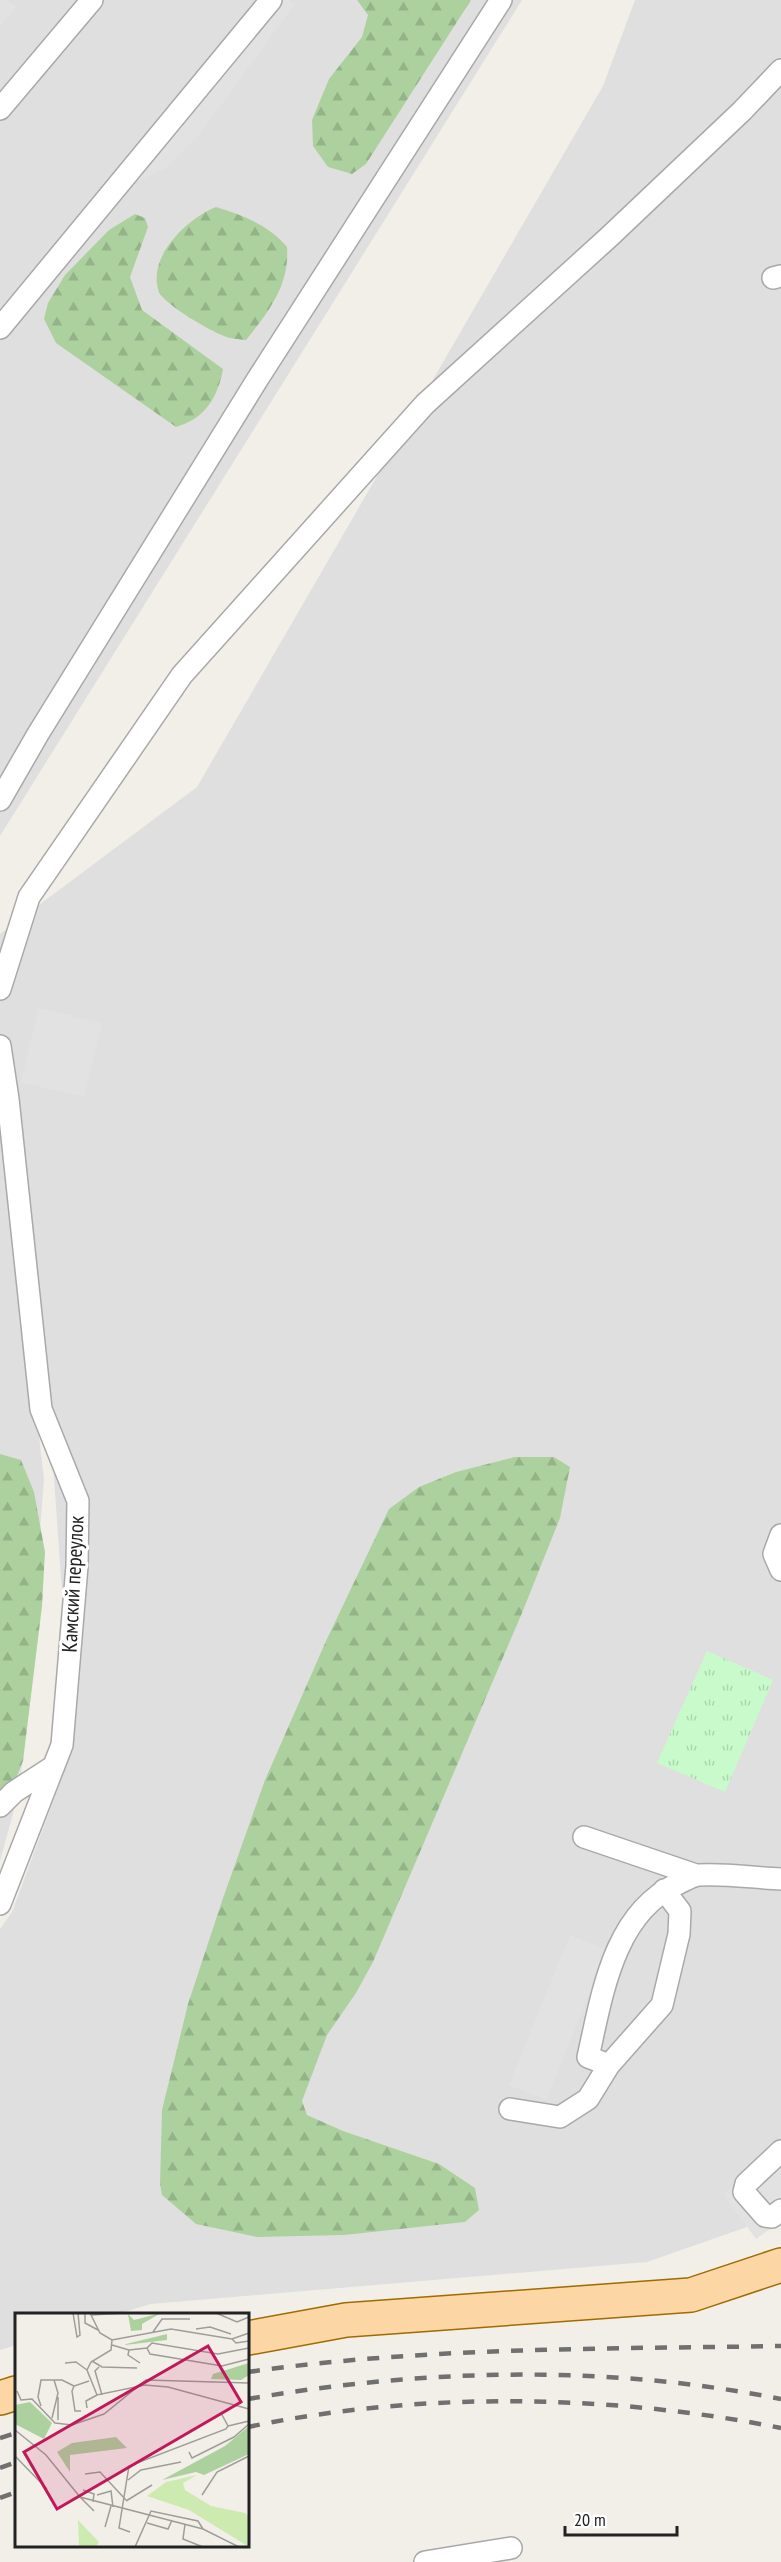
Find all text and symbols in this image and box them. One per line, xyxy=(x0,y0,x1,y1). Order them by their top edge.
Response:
street label: Камский переулок xyxy=(55,1515,90,1653)
inset map xyxy=(15,2313,249,2547)
scale bar xyxy=(565,2499,678,2537)
text: 20 m xyxy=(574,2508,606,2531)

